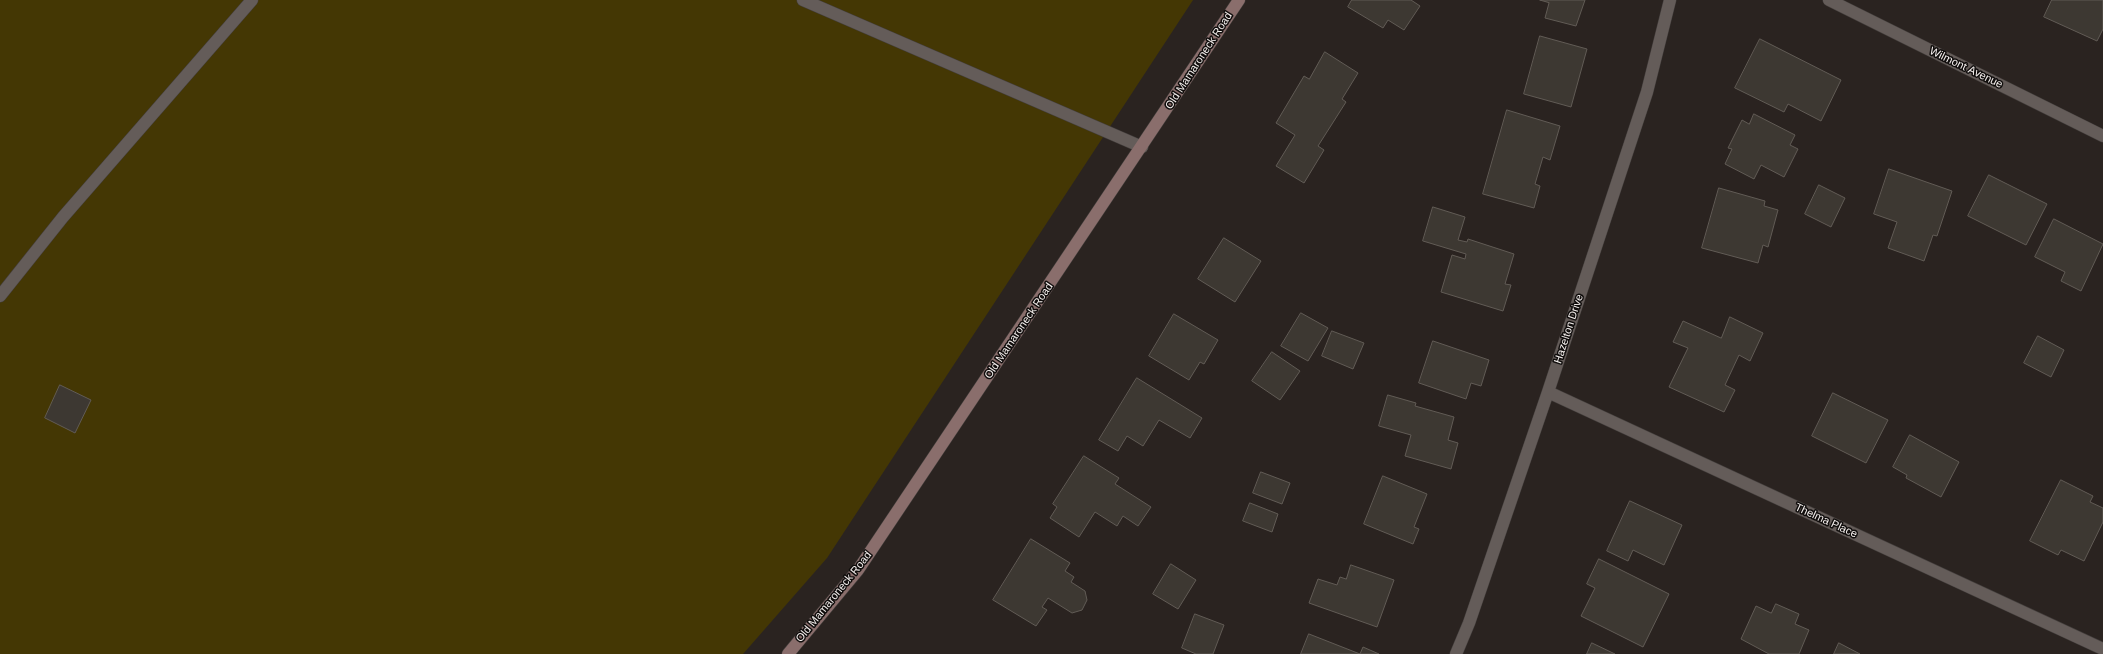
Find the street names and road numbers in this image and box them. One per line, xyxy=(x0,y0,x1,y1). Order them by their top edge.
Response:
street label: Old Mamaroneck Road xyxy=(1163,10,1235,112)
street label: Wilmont Avenue xyxy=(1927,45,2005,91)
street label: Old Mamaroneck Road xyxy=(982,280,1056,382)
street label: Hazelton Drive xyxy=(1552,293,1586,365)
street label: Thelma Place xyxy=(1793,501,1859,541)
street label: Old Mamaroneck Road xyxy=(793,549,875,645)

